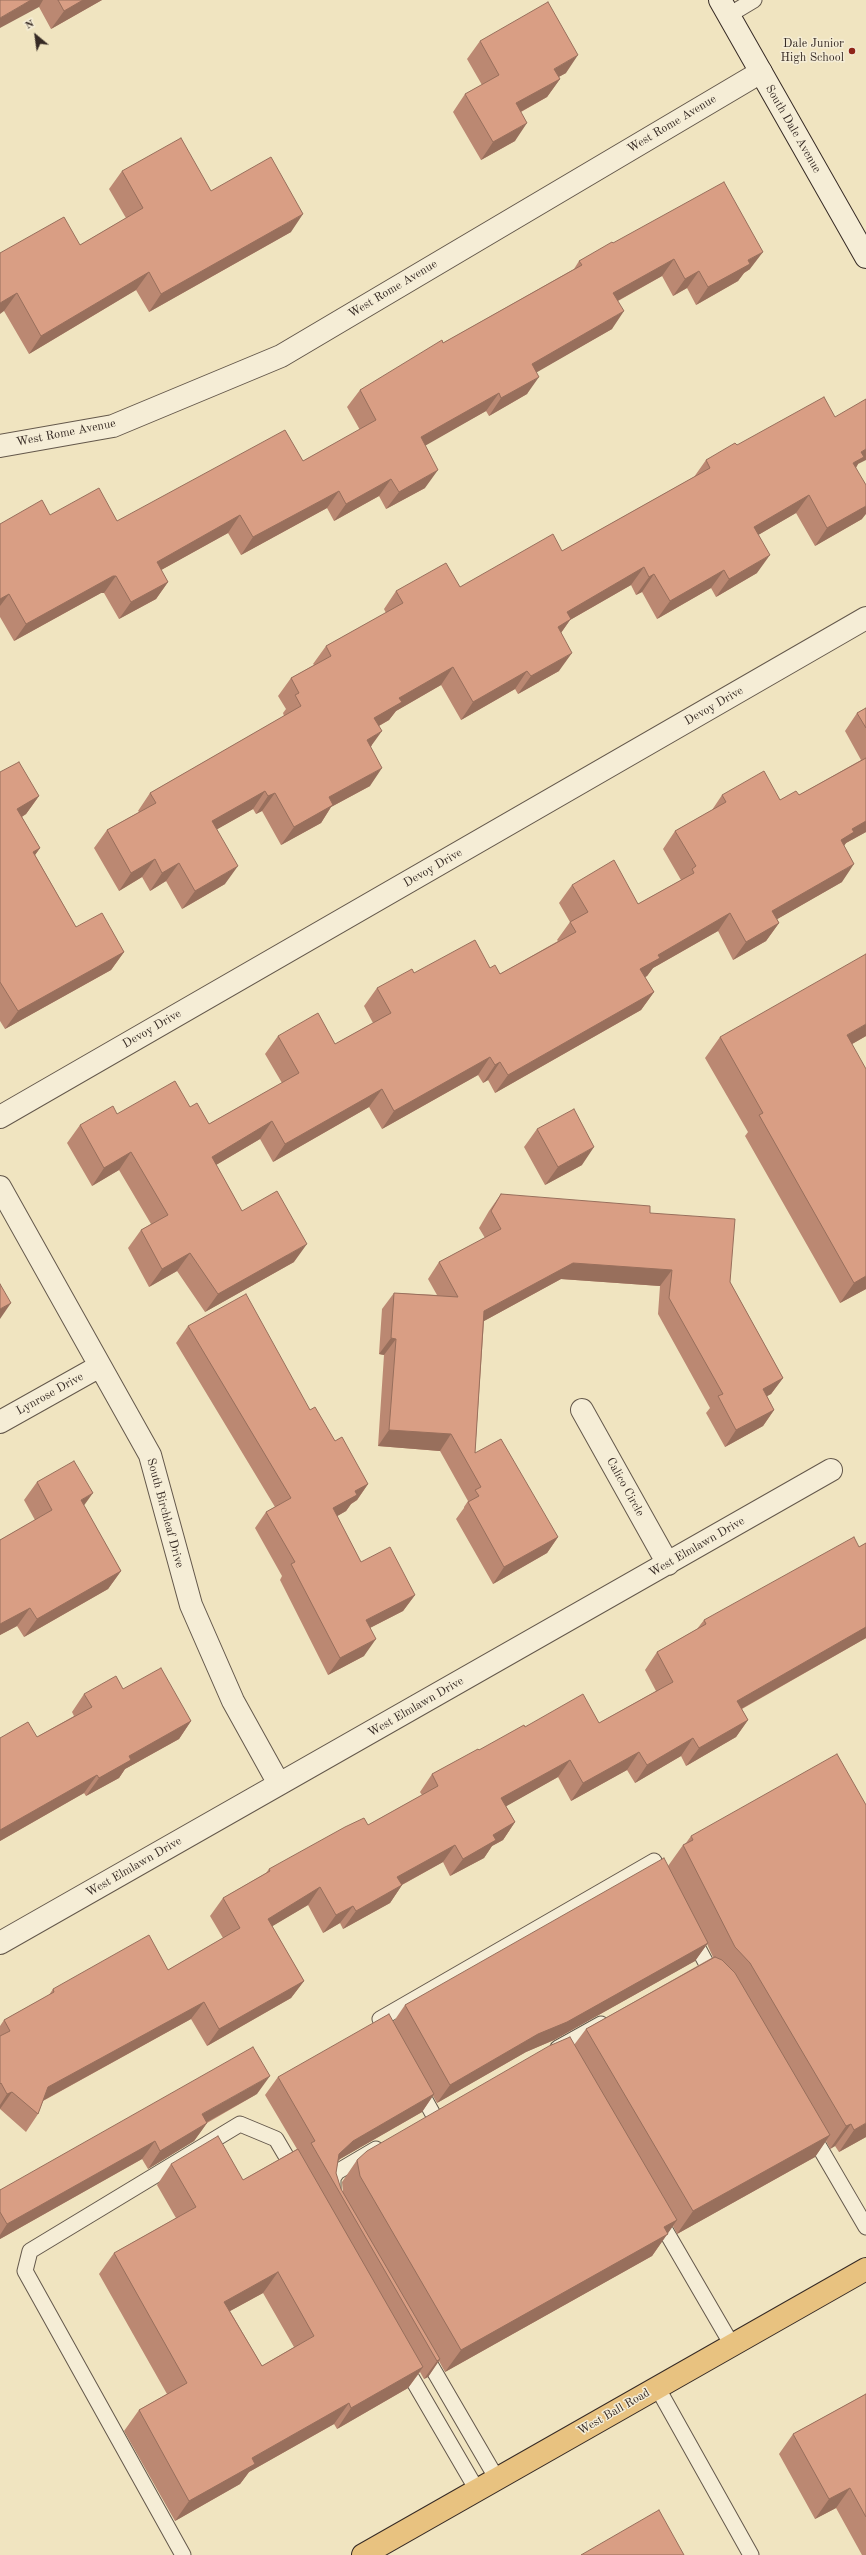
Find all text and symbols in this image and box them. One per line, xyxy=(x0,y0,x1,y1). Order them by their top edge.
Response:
north arrow xyxy=(16,16,56,56)
text: N xyxy=(24,18,36,32)
place label: Dale Junior High School xyxy=(781,37,844,65)
marker: Dale Junior High School xyxy=(847,46,857,56)
street label: South Dale Avenue xyxy=(762,82,824,176)
street label: West Rome Avenue xyxy=(625,92,719,156)
street label: West Rome Avenue xyxy=(346,257,440,321)
street label: West Rome Avenue xyxy=(15,416,117,450)
street label: Devoy Drive xyxy=(682,683,746,729)
street label: Devoy Drive xyxy=(401,845,465,891)
street label: Devoy Drive xyxy=(120,1006,184,1052)
street label: Lynrose Drive xyxy=(14,1370,86,1418)
street label: Calico Circle xyxy=(603,1455,647,1519)
street label: South Birchleaf Drive xyxy=(143,1457,187,1569)
street label: West Elmlawn Drive xyxy=(647,1514,747,1580)
street label: West Elmlawn Drive xyxy=(366,1674,466,1740)
street label: West Elmlawn Drive xyxy=(84,1834,184,1900)
street label: West Ball Road xyxy=(575,2386,653,2438)

